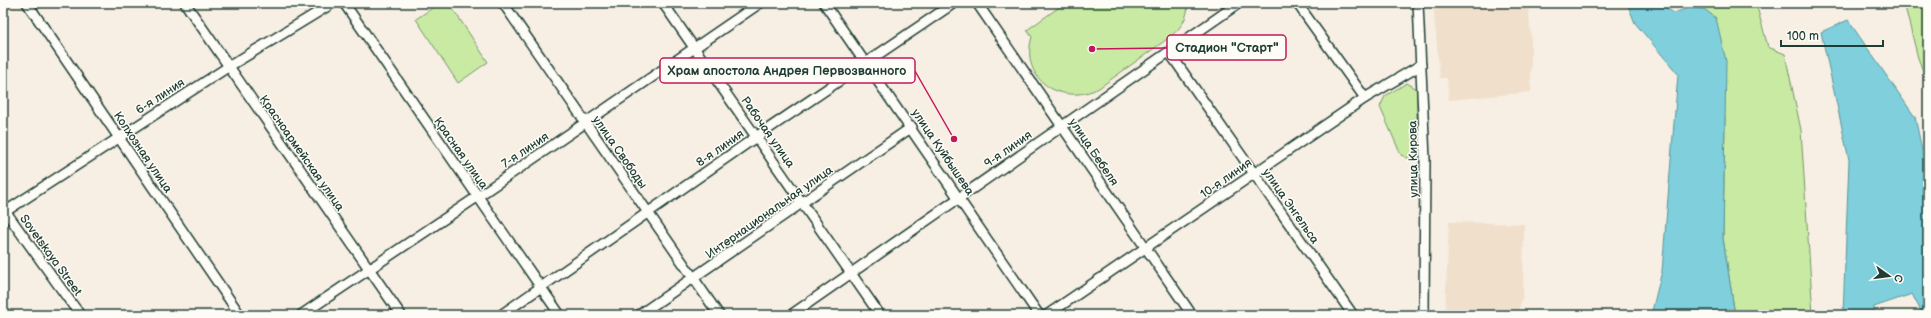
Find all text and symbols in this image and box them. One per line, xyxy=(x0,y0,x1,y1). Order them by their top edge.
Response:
scale bar xyxy=(1781,22,1883,48)
text: 100 m xyxy=(1787,29,1819,44)
callout: Стадион "Старт" xyxy=(1167,35,1286,60)
text: Стадион "Старт" xyxy=(1175,40,1279,56)
callout: Храм апостола Андрея Первозванного xyxy=(660,58,915,83)
text: Храм апостола Андрея Первозванного xyxy=(667,63,906,79)
street label: 6-я линия xyxy=(133,75,188,118)
street label: Красноармейская улица xyxy=(256,92,347,214)
street label: Рабочая улица xyxy=(737,94,798,171)
street label: улица Куйбышева xyxy=(908,106,977,198)
street label: Колхозная улица xyxy=(110,109,175,196)
street label: улица Свободы xyxy=(589,113,650,192)
street label: Красная улица xyxy=(430,114,491,192)
street label: улица Бебеля xyxy=(1066,116,1122,189)
street label: улица Кирова xyxy=(1405,120,1422,198)
street label: 8-я линия xyxy=(693,126,747,170)
street label: 9-я линия xyxy=(982,127,1035,171)
street label: 7-я линия xyxy=(499,129,552,172)
street label: 10-я линия xyxy=(1198,155,1255,202)
street label: Интернациональная улица xyxy=(703,163,836,262)
street label: улица Энгельса xyxy=(1259,166,1322,247)
street label: Sovetskaya Street xyxy=(16,212,85,299)
north arrow xyxy=(1869,256,1909,296)
text: С xyxy=(1891,273,1905,284)

